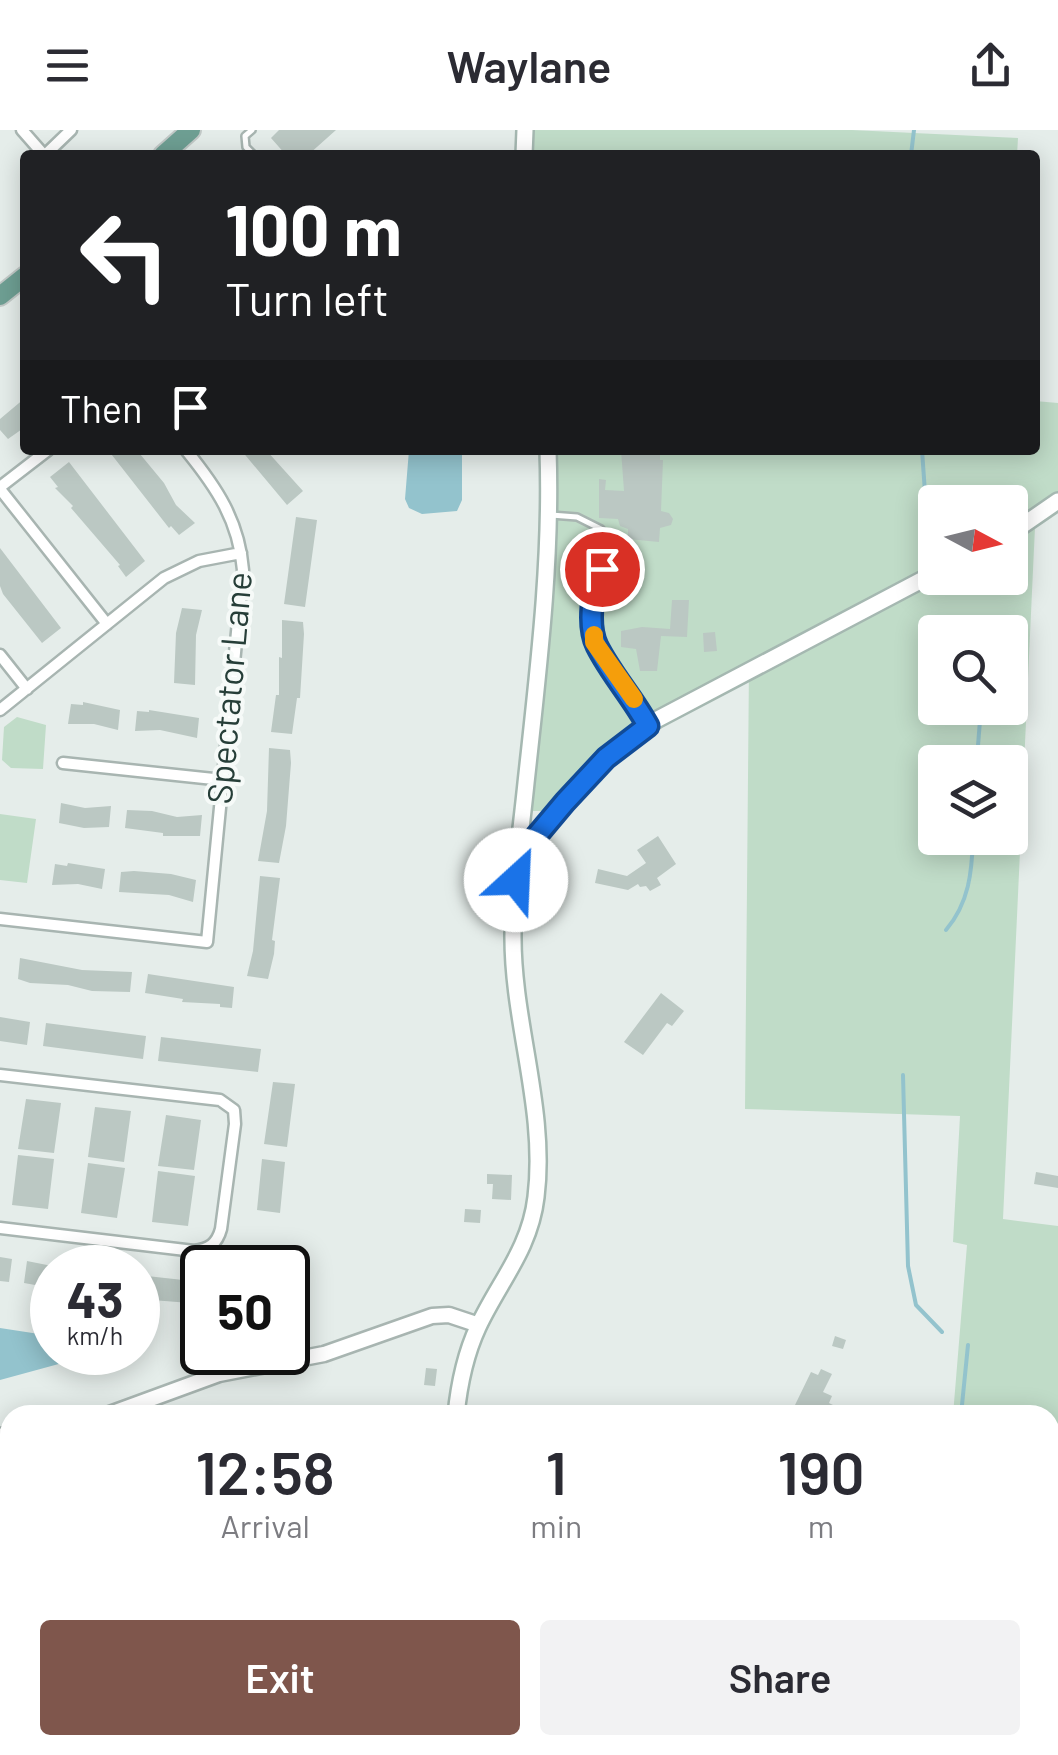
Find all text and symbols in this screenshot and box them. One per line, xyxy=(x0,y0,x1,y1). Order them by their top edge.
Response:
icon: menu xyxy=(40,38,95,93)
text: Waylane xyxy=(447,38,611,92)
icon: share xyxy=(963,38,1018,93)
text: 100 m xyxy=(225,186,402,270)
icon: left xyxy=(60,190,190,320)
text: Turn left xyxy=(225,271,389,325)
icon: arrive xyxy=(163,380,218,435)
text: Then xyxy=(60,385,143,431)
north arrow xyxy=(918,485,1028,595)
map controls xyxy=(918,485,1028,855)
pin xyxy=(560,527,645,612)
icon: arrive xyxy=(575,542,630,597)
street label: Spectator Lane xyxy=(197,570,259,806)
button: search xyxy=(918,615,1028,725)
button: layers xyxy=(918,745,1028,855)
position arrow xyxy=(464,828,568,932)
speed limit sign: 50 xyxy=(180,1245,310,1375)
text: 43 xyxy=(66,1268,124,1328)
text: km/h xyxy=(67,1320,123,1350)
text: 12:58 xyxy=(195,1435,335,1507)
text: 1 xyxy=(546,1435,567,1507)
text: 190 xyxy=(778,1435,865,1507)
text: Arrival xyxy=(220,1506,310,1544)
text: min xyxy=(530,1506,582,1544)
text: m xyxy=(808,1506,834,1544)
button: Exit xyxy=(40,1620,520,1735)
button: Share xyxy=(540,1620,1020,1735)

